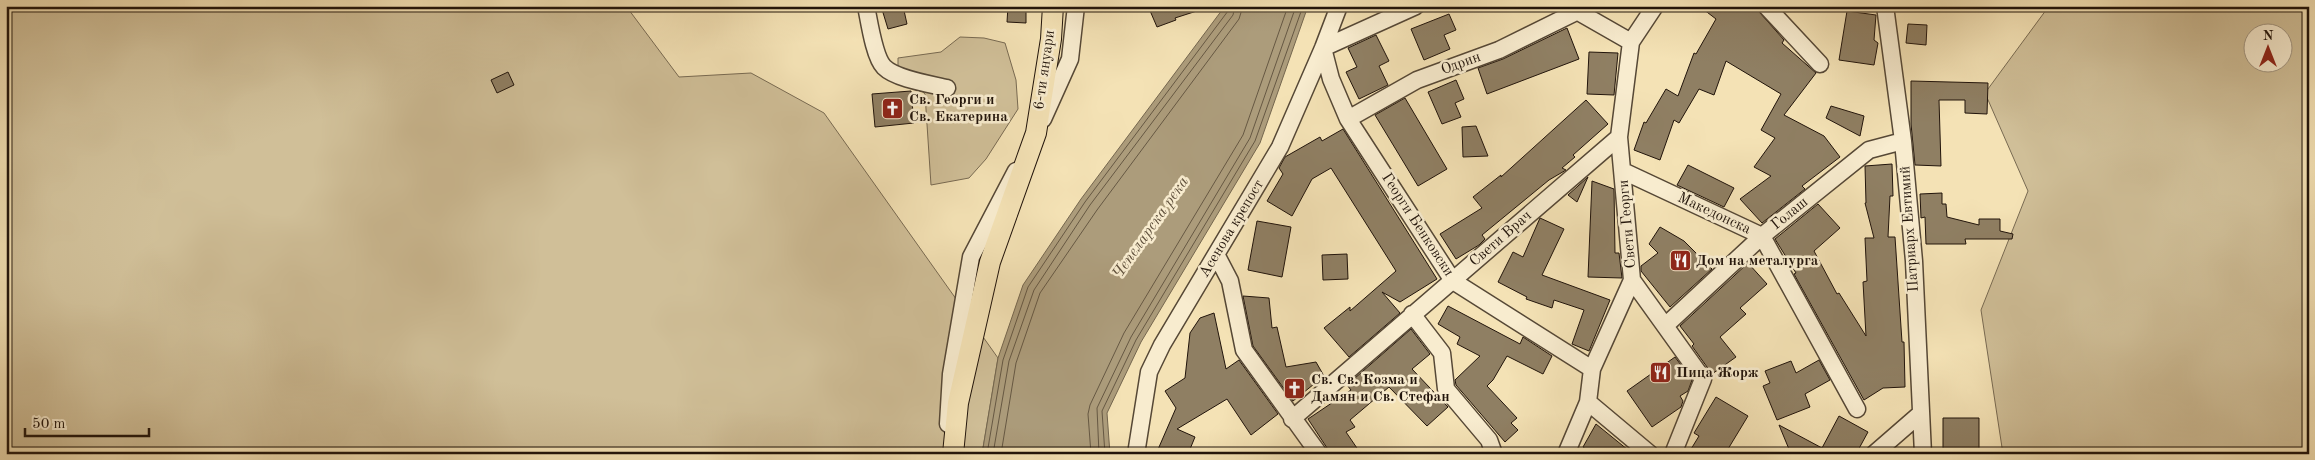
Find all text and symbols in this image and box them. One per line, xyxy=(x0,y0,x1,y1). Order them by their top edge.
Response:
north arrow xyxy=(2242,22,2292,72)
street label: 6-ти януари xyxy=(1032,29,1058,111)
text: N xyxy=(2263,29,2274,43)
street label: Одрин xyxy=(1439,50,1483,78)
place label: Св. Георги и Св. Екатерина xyxy=(909,93,1008,125)
church icon: Св. Георги и Св. Екатерина xyxy=(881,97,905,121)
street label: Патриарх Евтимий xyxy=(1898,165,1922,293)
street label: Георги Бенковски xyxy=(1378,171,1456,279)
water label: Чепеларска река xyxy=(1110,174,1192,282)
street label: Асенова крепост xyxy=(1197,178,1267,280)
street label: Свети Георги xyxy=(1617,179,1639,269)
street label: Македонска xyxy=(1675,191,1753,238)
street label: Голаш xyxy=(1769,195,1811,233)
street label: Свети Врач xyxy=(1467,208,1535,270)
restaurant icon: Дом на металурга xyxy=(1668,249,1692,273)
place label: Дом на металурга xyxy=(1696,254,1819,269)
restaurant icon: Пица Жорж xyxy=(1648,361,1672,385)
place label: Пица Жорж xyxy=(1676,366,1759,381)
place label: Св. Св. Козма и Дамян и Св. Стефан xyxy=(1311,373,1450,405)
church icon: Св. Св. Козма и Дамян и Св. Стефан xyxy=(1283,377,1307,401)
scale bar xyxy=(25,405,149,437)
text: 50 m xyxy=(32,417,66,432)

